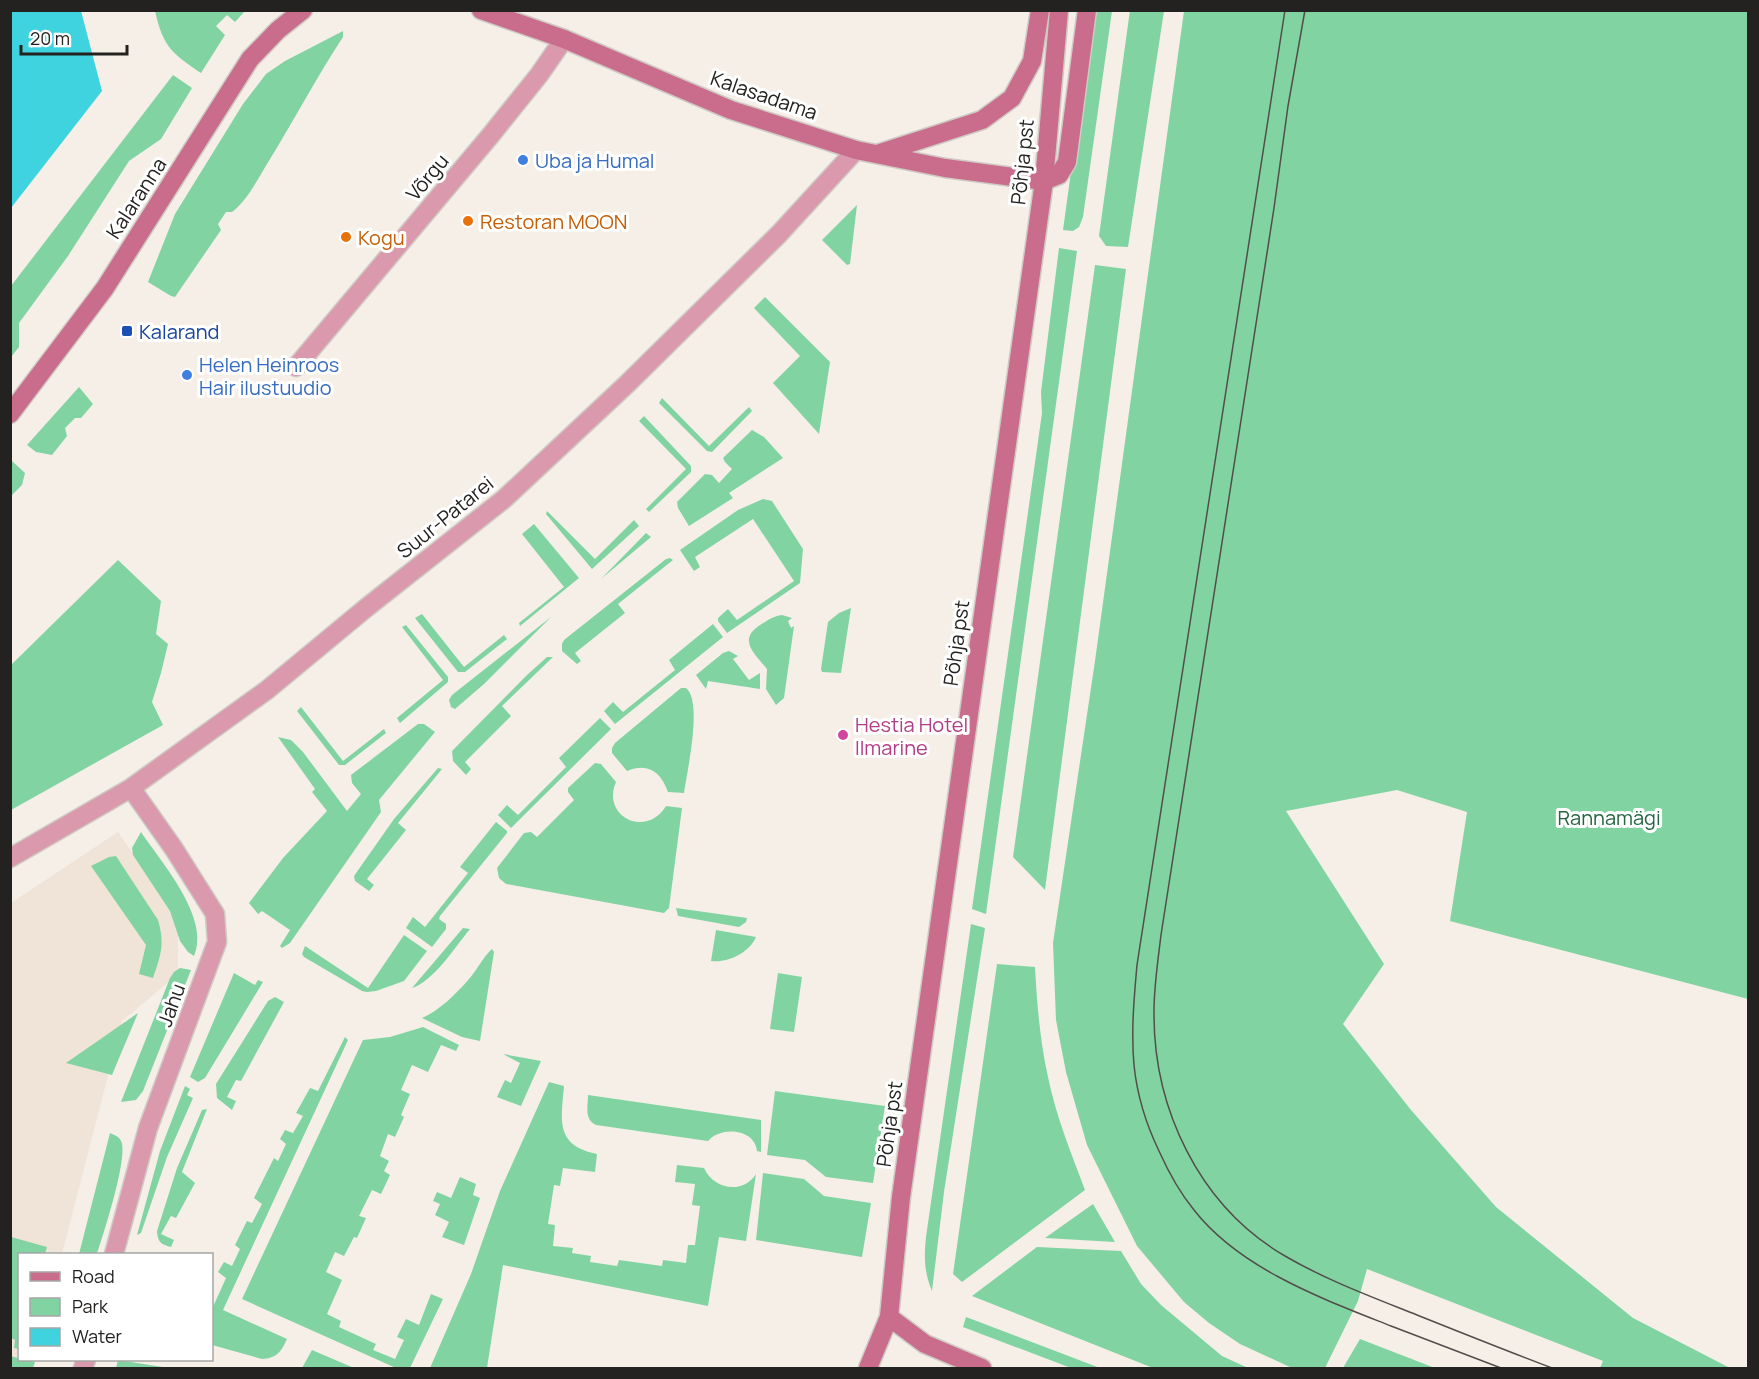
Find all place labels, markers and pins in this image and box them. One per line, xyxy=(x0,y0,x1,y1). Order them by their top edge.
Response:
place label: Uba ja Humal xyxy=(535,147,654,174)
marker: Uba ja Humal xyxy=(516,153,530,167)
place label: Restoran MOON xyxy=(480,208,627,235)
marker: Restoran MOON xyxy=(461,214,475,228)
place label: Kogu xyxy=(358,224,405,251)
marker: Kogu xyxy=(339,230,353,244)
place label: Kalarand xyxy=(139,318,219,345)
marker: Kalarand xyxy=(120,324,134,338)
place label: Helen Heinroos Hair ilustuudio xyxy=(199,351,339,401)
marker: Helen Heinroos Hair ilustuudio xyxy=(180,368,194,382)
place label: Hestia Hotel Ilmarine xyxy=(855,711,968,761)
marker: Hestia Hotel Ilmarine xyxy=(836,728,850,742)

